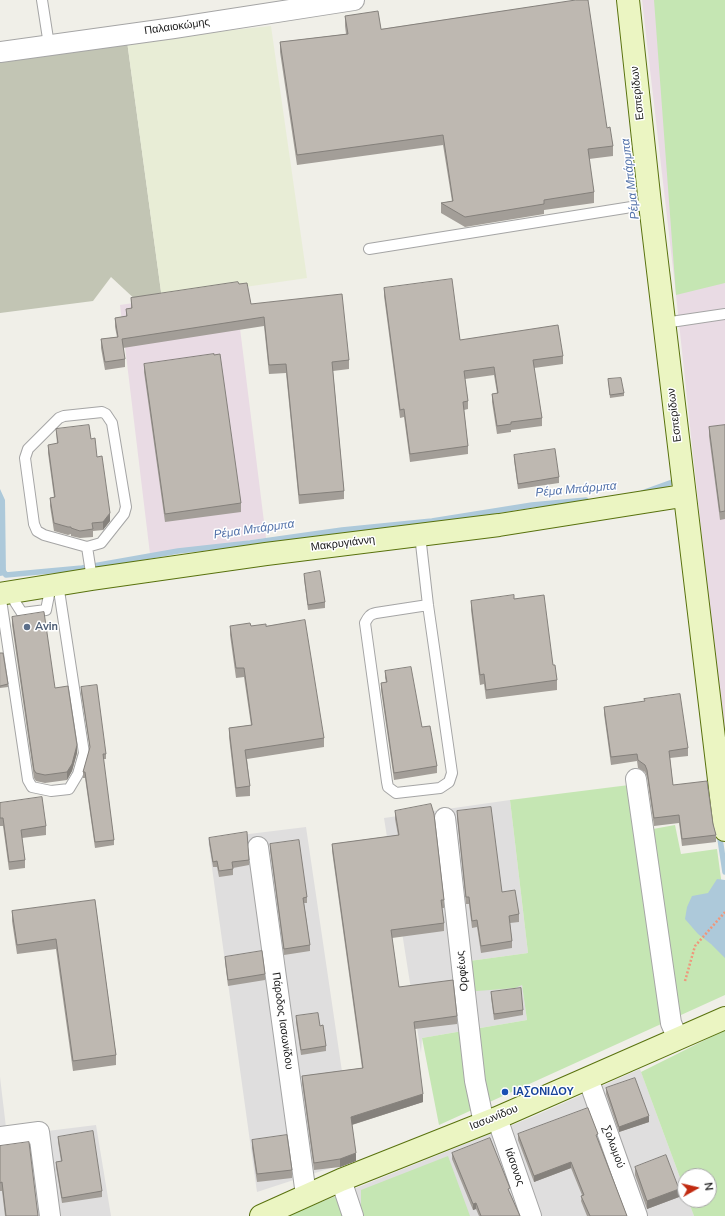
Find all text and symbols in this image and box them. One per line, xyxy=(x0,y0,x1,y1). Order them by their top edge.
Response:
street label: Παλαιοκώμης xyxy=(143,16,211,38)
street label: Εσπερίδων xyxy=(629,65,647,121)
water label: Ρέμα Μπάρμπα xyxy=(619,138,643,220)
street label: Εσπερίδων xyxy=(665,387,685,443)
water label: Ρέμα Μπάρμπα xyxy=(535,479,617,501)
water label: Ρέμα Μπάρμπα xyxy=(213,517,295,543)
street label: Μακρυγιάννη xyxy=(310,534,376,554)
place label: Avin xyxy=(35,620,58,634)
marker: Avin xyxy=(22,622,32,632)
street label: Ορφέως xyxy=(454,950,472,992)
street label: Πάροδος Ιασωνίδου xyxy=(269,972,295,1070)
place label: ΙΑΣΟΝΙΔΟΥ xyxy=(513,1085,574,1099)
marker: ΙΑΣΟΝΙΔΟΥ xyxy=(500,1087,510,1097)
street label: Ιασωνίδου xyxy=(468,1102,520,1134)
street label: Σολωμού xyxy=(599,1124,627,1170)
street label: Ιάσονος xyxy=(501,1146,527,1188)
north arrow xyxy=(677,1168,717,1208)
text: N xyxy=(700,1181,716,1192)

